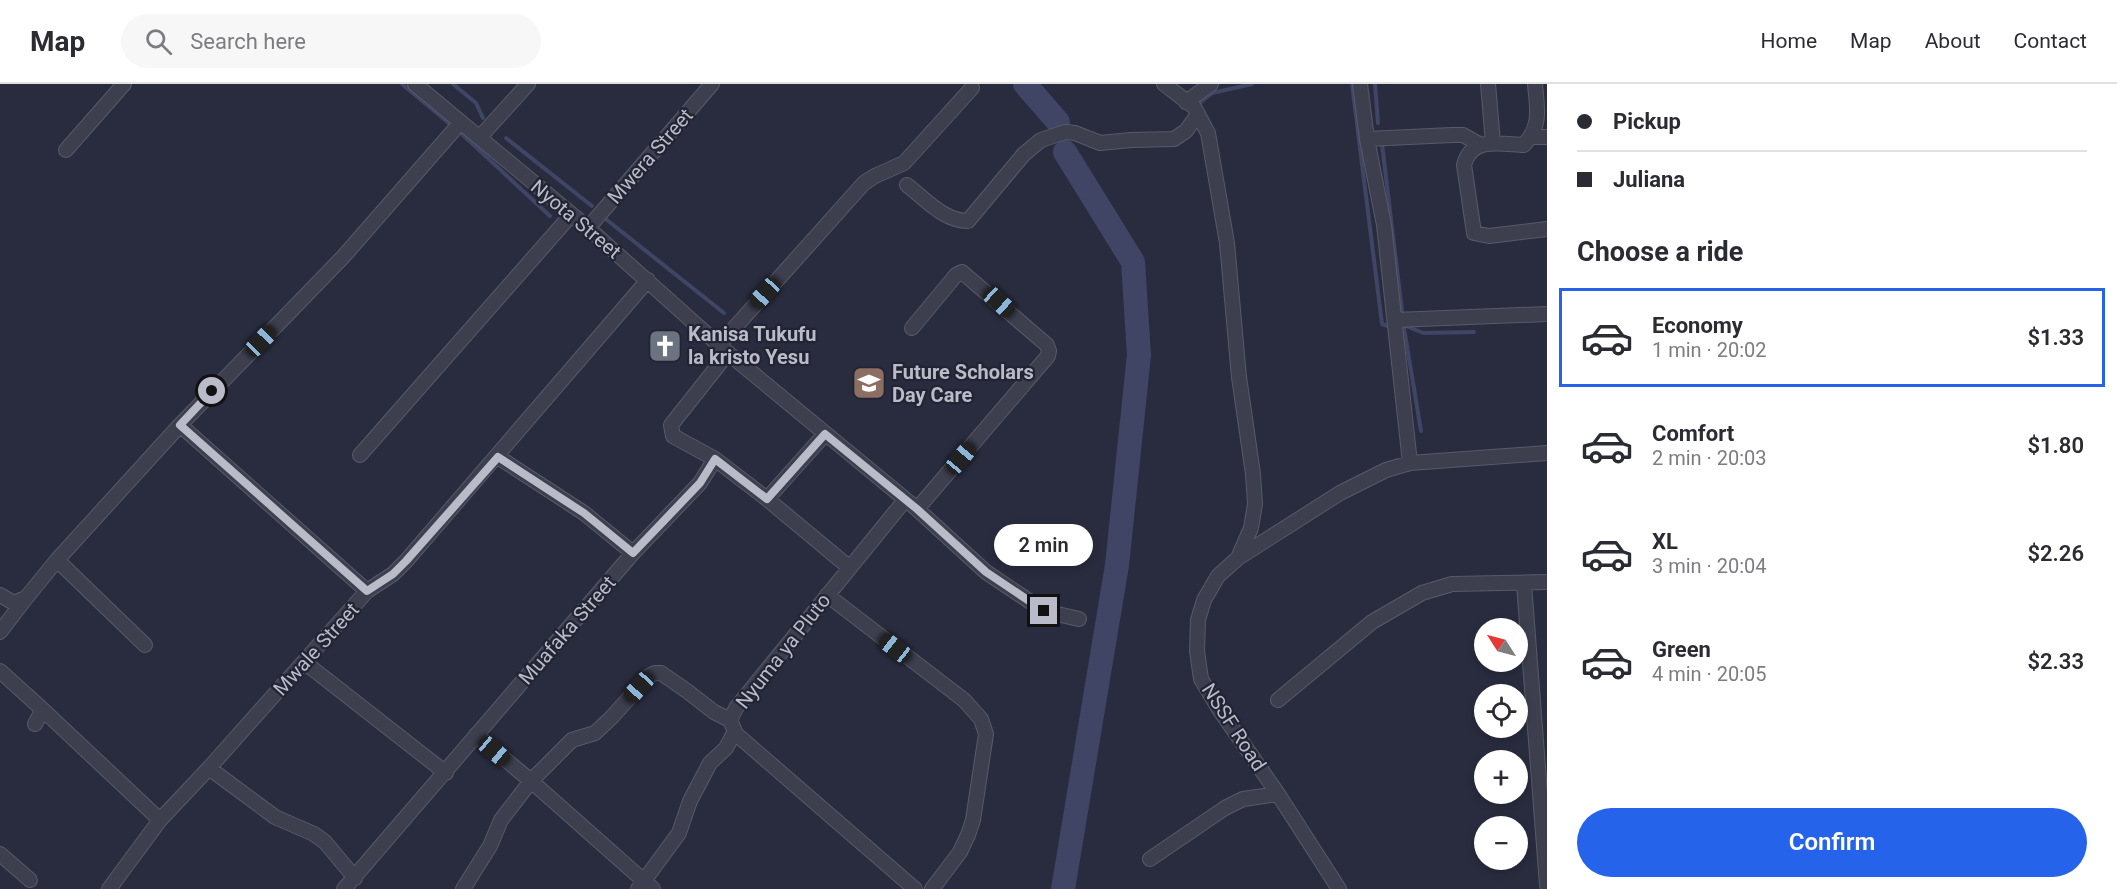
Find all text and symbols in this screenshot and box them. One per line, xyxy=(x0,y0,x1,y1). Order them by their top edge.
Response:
search box xyxy=(121,14,541,68)
text: Map xyxy=(30,25,85,58)
icon: search xyxy=(142,25,175,58)
text: Search here xyxy=(190,29,306,54)
text: Home xyxy=(1761,29,1817,53)
text: Map xyxy=(1850,29,1892,53)
text: About xyxy=(1925,29,1981,53)
text: Contact xyxy=(2014,29,2087,53)
street label: Mwera Street xyxy=(602,104,698,208)
text: Pickup xyxy=(1613,109,1681,134)
text: Juliana xyxy=(1613,167,1685,192)
street label: Nyota Street xyxy=(526,174,626,264)
text: Choose a ride xyxy=(1577,236,1743,268)
car xyxy=(746,274,784,312)
car xyxy=(980,283,1018,321)
icon: car xyxy=(1580,311,1634,365)
text: Economy xyxy=(1652,313,1743,338)
car xyxy=(242,322,280,360)
place label: Kanisa Tukufu la kristo Yesu xyxy=(688,322,816,369)
text: $1.33 xyxy=(2027,325,2084,350)
church icon: Kanisa Tukufu la kristo Yesu xyxy=(647,328,683,364)
text: 1 min · 20:02 xyxy=(1652,338,1767,362)
place label: Future Scholars Day Care xyxy=(892,360,1034,407)
school or university icon: Future Scholars Day Care xyxy=(851,365,887,401)
route start xyxy=(198,377,225,404)
icon: car xyxy=(1580,419,1634,473)
text: Comfort xyxy=(1652,421,1734,446)
text: $1.80 xyxy=(2027,433,2084,458)
car xyxy=(943,438,979,478)
text: 2 min · 20:03 xyxy=(1652,446,1767,470)
callout: 2 min xyxy=(994,524,1094,566)
icon: car xyxy=(1580,527,1634,581)
text: XL xyxy=(1652,529,1678,554)
text: 2 min xyxy=(1018,533,1069,557)
text: $2.26 xyxy=(2027,541,2084,566)
text: 3 min · 20:04 xyxy=(1652,554,1767,578)
street label: Muafaka Street xyxy=(513,571,621,689)
street label: Nyuma ya Pluto xyxy=(731,589,835,713)
route end xyxy=(1030,597,1057,624)
street label: Mwale Street xyxy=(268,598,364,700)
north arrow xyxy=(1474,618,1528,672)
map controls xyxy=(1474,618,1528,870)
car xyxy=(875,630,915,666)
icon: car xyxy=(1580,635,1634,689)
text: Green xyxy=(1652,637,1711,662)
text: $2.33 xyxy=(2027,649,2084,674)
text: 4 min · 20:05 xyxy=(1652,662,1767,686)
car xyxy=(620,668,658,706)
street label: NSSF Road xyxy=(1197,679,1271,775)
button: locate xyxy=(1474,684,1528,738)
car xyxy=(474,733,514,769)
button: + xyxy=(1474,750,1528,804)
button: Confirm xyxy=(1577,808,2087,877)
button: − xyxy=(1474,816,1528,870)

